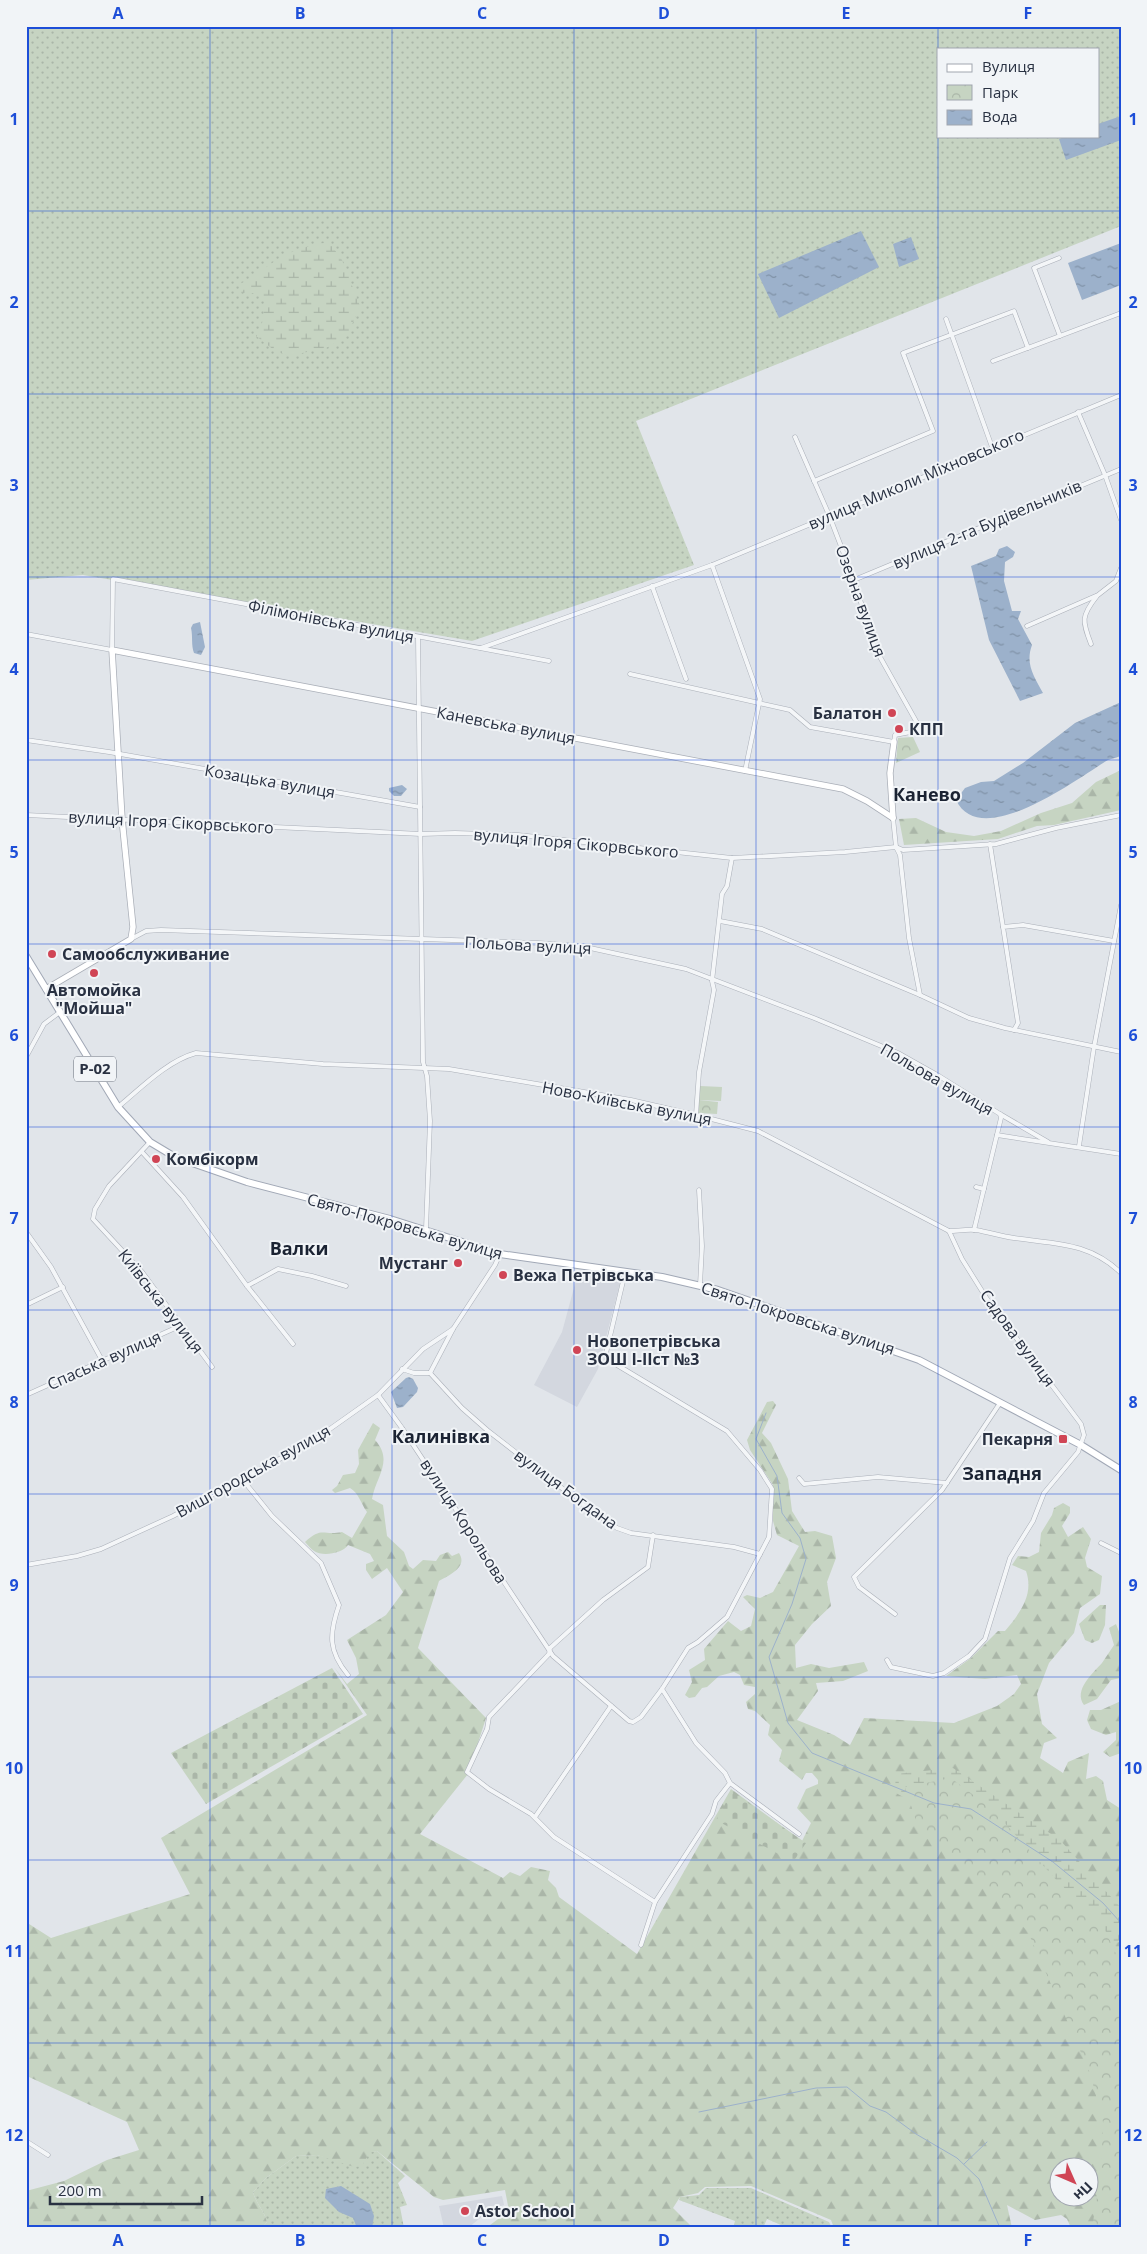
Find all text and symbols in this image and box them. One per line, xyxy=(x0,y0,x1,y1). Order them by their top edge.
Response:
text: A xyxy=(112,2,124,24)
text: B xyxy=(295,2,305,24)
text: C xyxy=(477,2,487,24)
text: D xyxy=(658,2,670,24)
text: E xyxy=(842,2,851,24)
text: F xyxy=(1024,2,1032,24)
legend xyxy=(937,48,1100,138)
text: Вулиця xyxy=(982,56,1035,76)
text: Парк xyxy=(982,82,1018,102)
text: Вода xyxy=(982,106,1018,126)
text: 1 xyxy=(9,108,19,130)
text: 1 xyxy=(1128,108,1138,130)
text: 2 xyxy=(9,291,19,313)
text: 2 xyxy=(1128,291,1138,313)
street label: вулиця Миколи Міхновського xyxy=(805,423,1027,535)
text: 3 xyxy=(9,474,19,496)
street label: вулиця 2-га Будівельників xyxy=(889,474,1085,574)
text: 3 xyxy=(1128,474,1138,496)
street label: Озерна вулиця xyxy=(831,542,891,660)
street label: Філімонівська вулиця xyxy=(246,594,416,648)
text: 4 xyxy=(9,658,19,680)
text: 4 xyxy=(1128,658,1138,680)
street label: Каневська вулиця xyxy=(435,701,577,749)
place label: Балатон xyxy=(813,702,882,724)
marker: Балатон xyxy=(886,707,898,719)
place label: КПП xyxy=(909,718,944,740)
marker: КПП xyxy=(893,723,905,735)
street label: Козацька вулиця xyxy=(203,759,337,803)
district label: Канево xyxy=(893,782,961,806)
street label: вулиця Ігоря Сікорвського xyxy=(68,806,274,838)
street label: вулиця Ігоря Сікорвського xyxy=(473,823,679,863)
text: 5 xyxy=(9,841,19,863)
text: 5 xyxy=(1128,841,1138,863)
street label: Польова вулиця xyxy=(464,931,592,959)
place label: Самообслуживание xyxy=(62,943,230,965)
marker: Самообслуживание xyxy=(46,948,58,960)
marker: Автомойка "Мойша" xyxy=(88,967,100,979)
place label: Автомойка "Мойша" xyxy=(47,979,141,1019)
text: 6 xyxy=(9,1024,19,1046)
text: 6 xyxy=(1128,1024,1138,1046)
street label: Польова вулиця xyxy=(876,1038,998,1120)
road number: Р-02 xyxy=(74,1056,116,1082)
street label: Ново-Київська вулиця xyxy=(540,1076,714,1130)
place label: Комбікорм xyxy=(166,1148,258,1170)
marker: Комбікорм xyxy=(150,1153,162,1165)
street label: Свято-Покровська вулиця xyxy=(305,1188,505,1264)
text: 7 xyxy=(9,1207,19,1229)
text: 7 xyxy=(1128,1207,1138,1229)
district label: Валки xyxy=(270,1236,328,1260)
street label: Київська вулиця xyxy=(113,1244,209,1358)
place label: Мустанг xyxy=(379,1252,448,1274)
marker: Мустанг xyxy=(452,1257,464,1269)
place label: Вежа Петрівська xyxy=(513,1264,654,1286)
marker: Вежа Петрівська xyxy=(497,1269,509,1281)
street label: Свято-Покровська вулиця xyxy=(698,1276,898,1360)
street label: Садова вулиця xyxy=(975,1285,1061,1391)
street label: Спаська вулиця xyxy=(43,1325,165,1395)
place label: Новопетрівська ЗОШ I-IIст №3 xyxy=(587,1330,721,1370)
marker: Новопетрівська ЗОШ I-IIст №3 xyxy=(571,1344,583,1356)
text: 8 xyxy=(9,1391,19,1413)
text: 8 xyxy=(1128,1391,1138,1413)
street label: Вишгородська вулиця xyxy=(172,1419,334,1523)
district label: Калинівка xyxy=(392,1424,490,1448)
place label: Пекарня xyxy=(982,1428,1053,1450)
marker: Пекарня xyxy=(1057,1433,1069,1445)
street label: вулиця Богдана xyxy=(510,1444,622,1534)
street label: вулиця Корольова xyxy=(415,1454,513,1588)
district label: Западня xyxy=(962,1461,1042,1485)
text: 9 xyxy=(9,1574,19,1596)
text: 9 xyxy=(1128,1574,1138,1596)
text: 10 xyxy=(5,1757,23,1779)
text: 10 xyxy=(1124,1757,1142,1779)
text: 11 xyxy=(5,1940,23,1962)
text: 11 xyxy=(1124,1940,1142,1962)
text: 12 xyxy=(5,2124,23,2146)
text: 12 xyxy=(1124,2124,1142,2146)
north arrow xyxy=(1050,2156,1100,2206)
scale bar xyxy=(50,2174,202,2206)
text: Пн xyxy=(1070,2178,1097,2205)
text: 200 m xyxy=(58,2180,102,2200)
place label: Astor School xyxy=(475,2200,575,2222)
marker: Astor School xyxy=(459,2205,471,2217)
text: A xyxy=(112,2229,124,2251)
text: B xyxy=(295,2229,305,2251)
text: C xyxy=(477,2229,487,2251)
text: D xyxy=(658,2229,670,2251)
text: E xyxy=(842,2229,851,2251)
text: F xyxy=(1024,2229,1032,2251)

